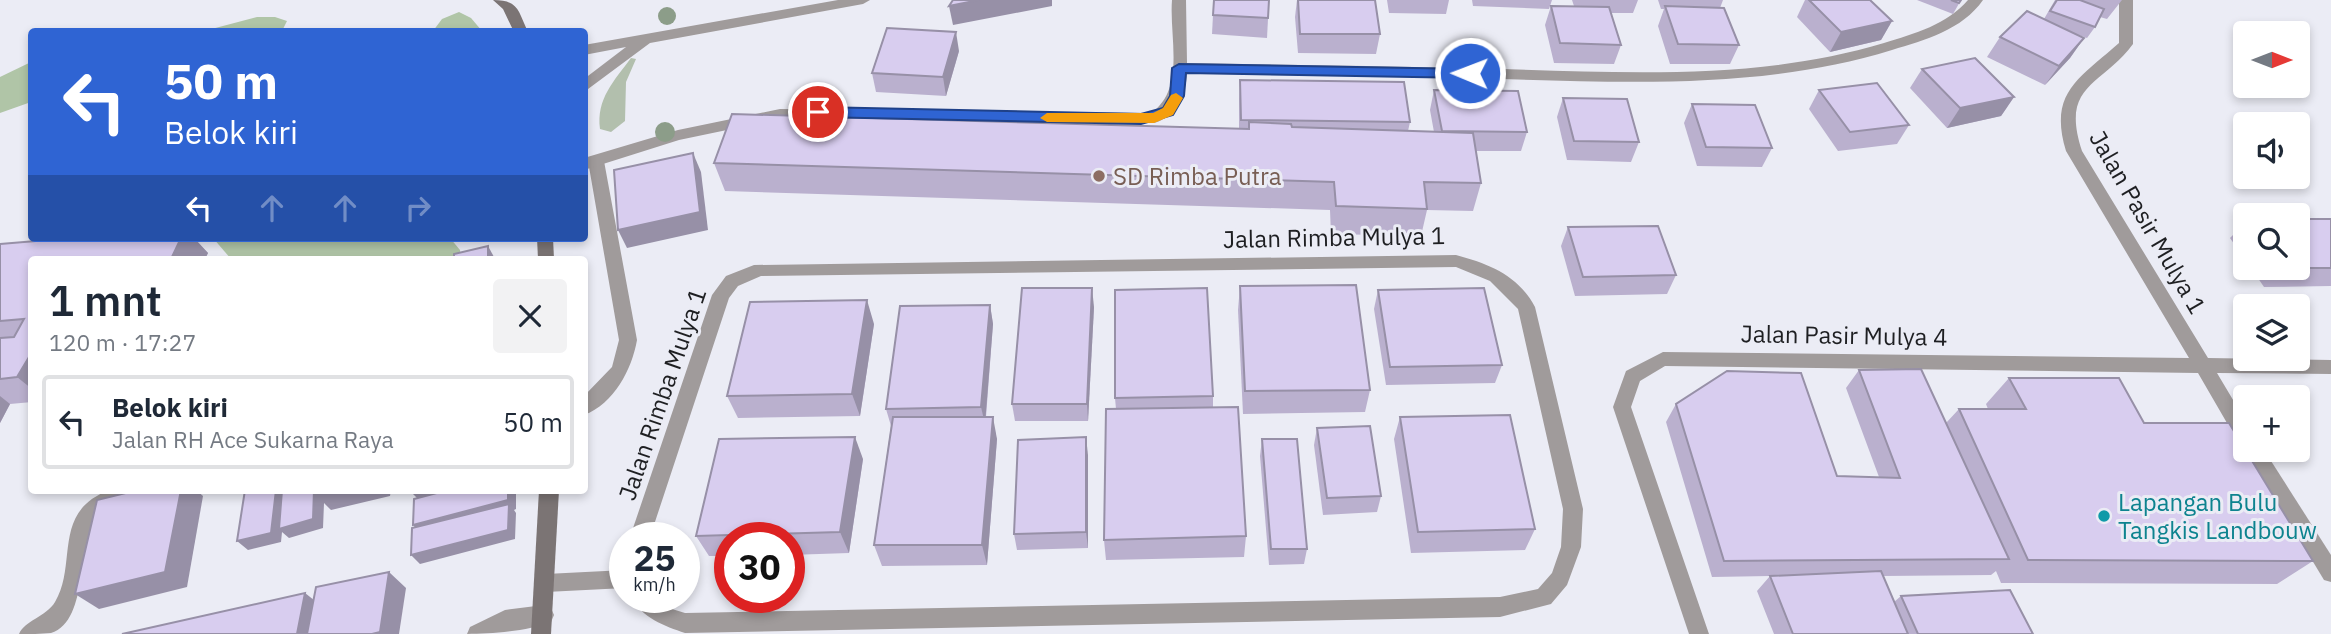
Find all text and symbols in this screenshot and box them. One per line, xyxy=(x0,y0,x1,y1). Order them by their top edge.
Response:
north arrow xyxy=(2233,21,2310,98)
map controls xyxy=(2233,21,2310,462)
position arrow xyxy=(1433,36,1507,110)
text: 50 m xyxy=(164,49,278,112)
icon: left xyxy=(49,56,140,147)
pin xyxy=(788,82,848,142)
icon: arrive xyxy=(799,93,837,131)
text: Belok kiri xyxy=(164,111,298,153)
button: sound xyxy=(2233,112,2310,189)
street label: Jalan Pasir Mulya 1 xyxy=(2082,124,2214,320)
place label: SD Rimba Putra xyxy=(1113,160,1282,192)
marker: SD Rimba Putra xyxy=(1091,168,1107,184)
icon: left xyxy=(180,189,218,227)
icon: ahead xyxy=(253,189,291,227)
icon: ahead xyxy=(326,189,364,227)
icon: right xyxy=(399,189,437,227)
button: search xyxy=(2233,203,2310,280)
street label: Jalan Rimba Mulya 1 xyxy=(1223,219,1445,255)
text: 1 mnt xyxy=(49,273,162,328)
button: close xyxy=(493,279,567,353)
street label: Jalan Rimba Mulya 1 xyxy=(611,284,713,504)
button: layers xyxy=(2233,294,2310,371)
street label: Jalan Pasir Mulya 4 xyxy=(1740,317,1948,353)
text: 120 m · 17:27 xyxy=(49,327,196,357)
button: + xyxy=(2233,385,2310,462)
text: Belok kiri xyxy=(112,390,228,424)
icon: left xyxy=(53,403,91,441)
text: 50 m xyxy=(503,405,563,439)
text: Jalan RH Ace Sukarna Raya xyxy=(112,424,394,454)
place label: Lapangan Bulu Tangkis Landbouw xyxy=(2118,486,2317,546)
marker: Lapangan Bulu Tangkis Landbouw xyxy=(2096,508,2112,524)
speed limit sign: 30 xyxy=(714,522,805,613)
text: 25 xyxy=(633,535,676,581)
text: km/h xyxy=(633,573,676,596)

